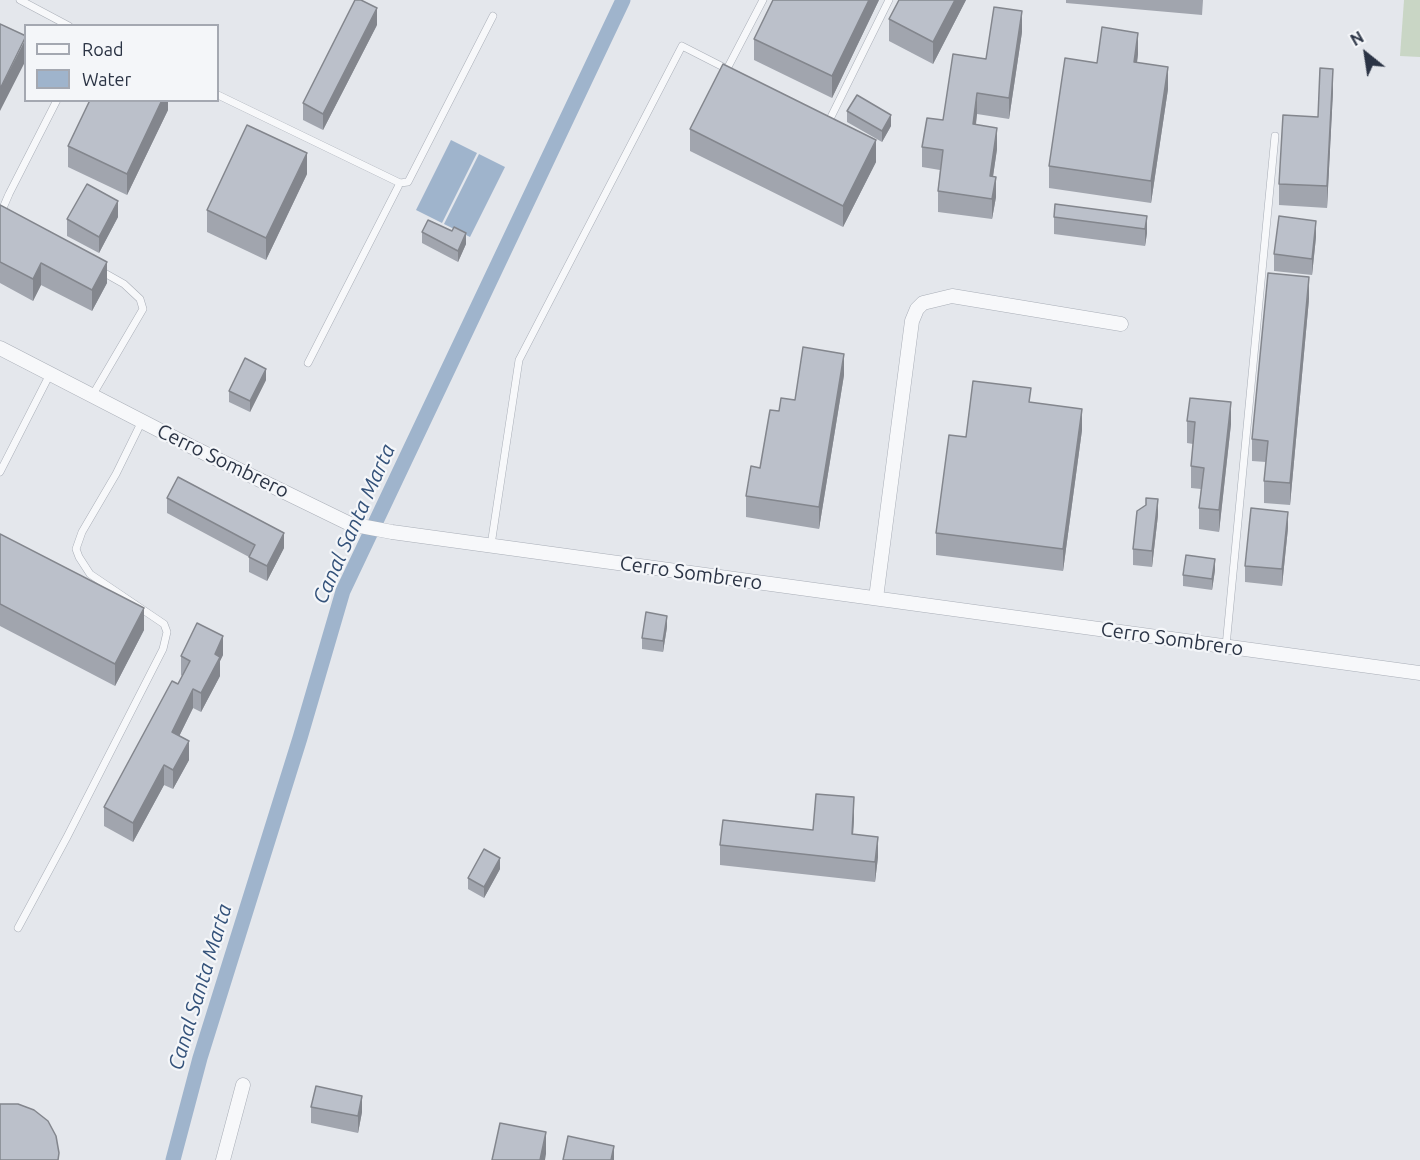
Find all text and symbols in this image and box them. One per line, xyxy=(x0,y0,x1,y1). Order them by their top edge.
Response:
legend xyxy=(24,24,219,102)
north arrow xyxy=(1336,24,1396,84)
text: N xyxy=(1347,28,1367,49)
text: Road xyxy=(82,39,124,59)
text: Water xyxy=(82,69,131,89)
street label: Cerro Sombrero xyxy=(153,419,293,503)
water label: Canal Santa Marta xyxy=(307,440,401,608)
street label: Cerro Sombrero xyxy=(618,551,764,595)
street label: Cerro Sombrero xyxy=(1099,617,1245,661)
water label: Canal Santa Marta xyxy=(163,901,237,1073)

